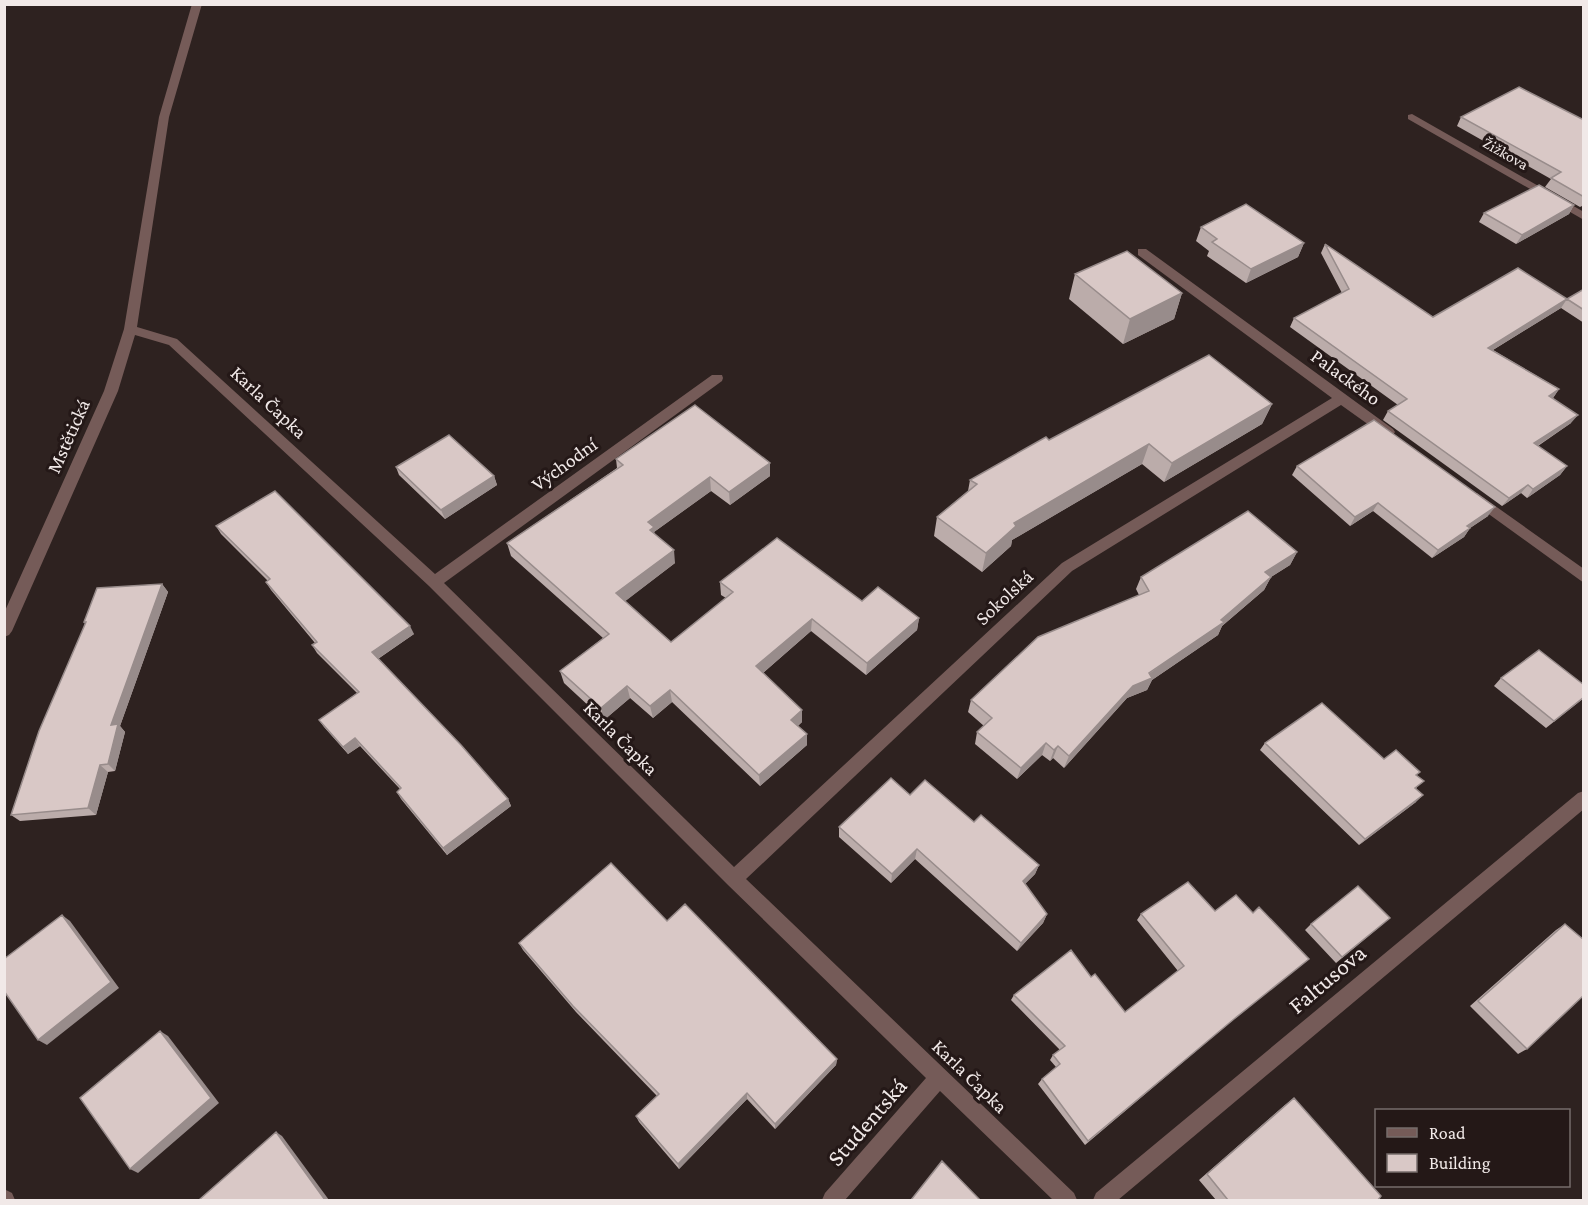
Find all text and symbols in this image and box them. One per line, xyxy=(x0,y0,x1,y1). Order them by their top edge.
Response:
street label: Žižkova xyxy=(1480,134,1532,173)
street label: Palackého xyxy=(1307,344,1385,410)
street label: Karla Čapka xyxy=(226,361,312,443)
street label: Mstětická xyxy=(42,396,94,476)
street label: Východní xyxy=(527,432,602,496)
street label: Sokolská xyxy=(971,565,1037,629)
street label: Karla Čapka xyxy=(579,696,663,780)
street label: Faltusova xyxy=(1283,938,1371,1019)
street label: Karla Čapka xyxy=(927,1035,1012,1118)
street label: Studentská xyxy=(821,1072,912,1171)
legend xyxy=(1375,1109,1570,1187)
text: Road xyxy=(1429,1123,1466,1143)
text: Building xyxy=(1429,1153,1491,1173)

